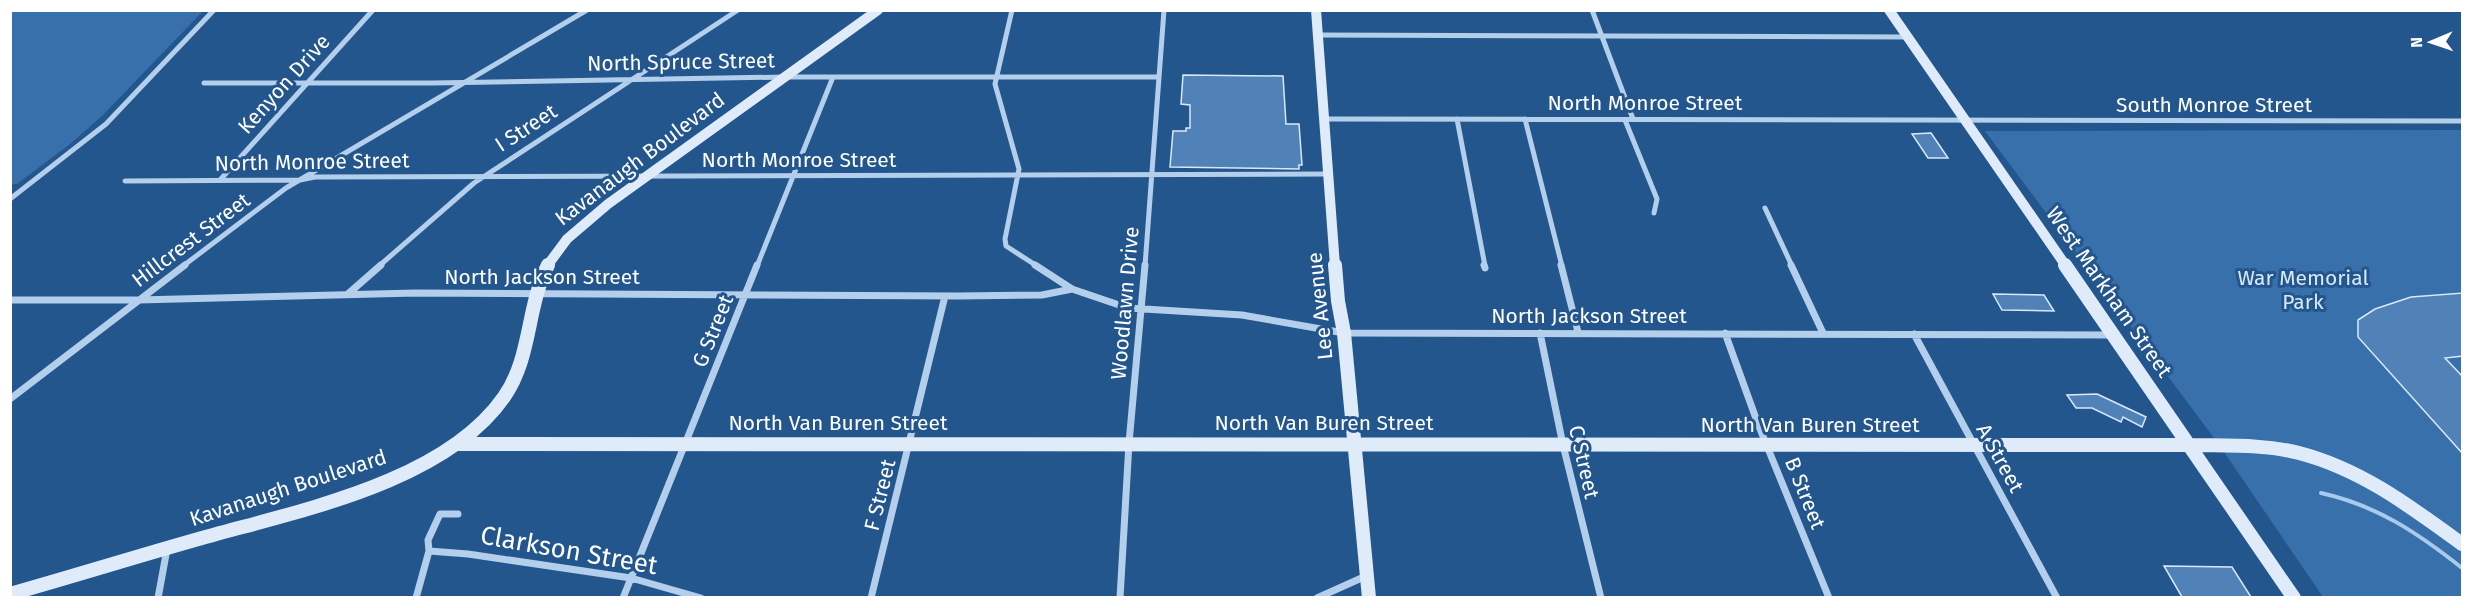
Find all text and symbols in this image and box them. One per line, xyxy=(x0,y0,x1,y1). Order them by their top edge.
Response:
north arrow xyxy=(2401,12,2461,72)
street label: Kenyon Drive xyxy=(232,29,336,139)
text: N xyxy=(2407,37,2426,48)
street label: North Spruce Street xyxy=(587,47,776,77)
street label: Kavanaugh Boulevard xyxy=(550,87,730,231)
street label: North Monroe Street xyxy=(1548,90,1743,116)
street label: South Monroe Street xyxy=(2116,92,2312,118)
street label: I Street xyxy=(490,98,562,158)
street label: North Monroe Street xyxy=(214,147,410,177)
street label: North Monroe Street xyxy=(702,147,897,173)
street label: Hillcrest Street xyxy=(127,187,256,293)
street label: West Markham Street xyxy=(2040,202,2178,383)
street label: Woodlawn Drive xyxy=(1105,225,1145,381)
street label: Lee Avenue xyxy=(1301,251,1339,361)
street label: North Jackson Street xyxy=(444,264,640,290)
park label: War Memorial Park xyxy=(2237,265,2369,315)
street label: G Street xyxy=(687,291,739,371)
street label: North Jackson Street xyxy=(1491,303,1687,329)
street label: North Van Buren Street xyxy=(728,410,948,436)
street label: North Van Buren Street xyxy=(1214,410,1434,436)
street label: North Van Buren Street xyxy=(1700,412,1920,438)
street label: A Street xyxy=(1971,419,2030,497)
street label: C Street xyxy=(1563,423,1605,502)
street label: Kavanaugh Boulevard xyxy=(186,444,390,532)
street label: B Street xyxy=(1779,453,1831,533)
street label: F Street xyxy=(859,456,902,533)
street label: Clarkson Street xyxy=(478,520,660,581)

